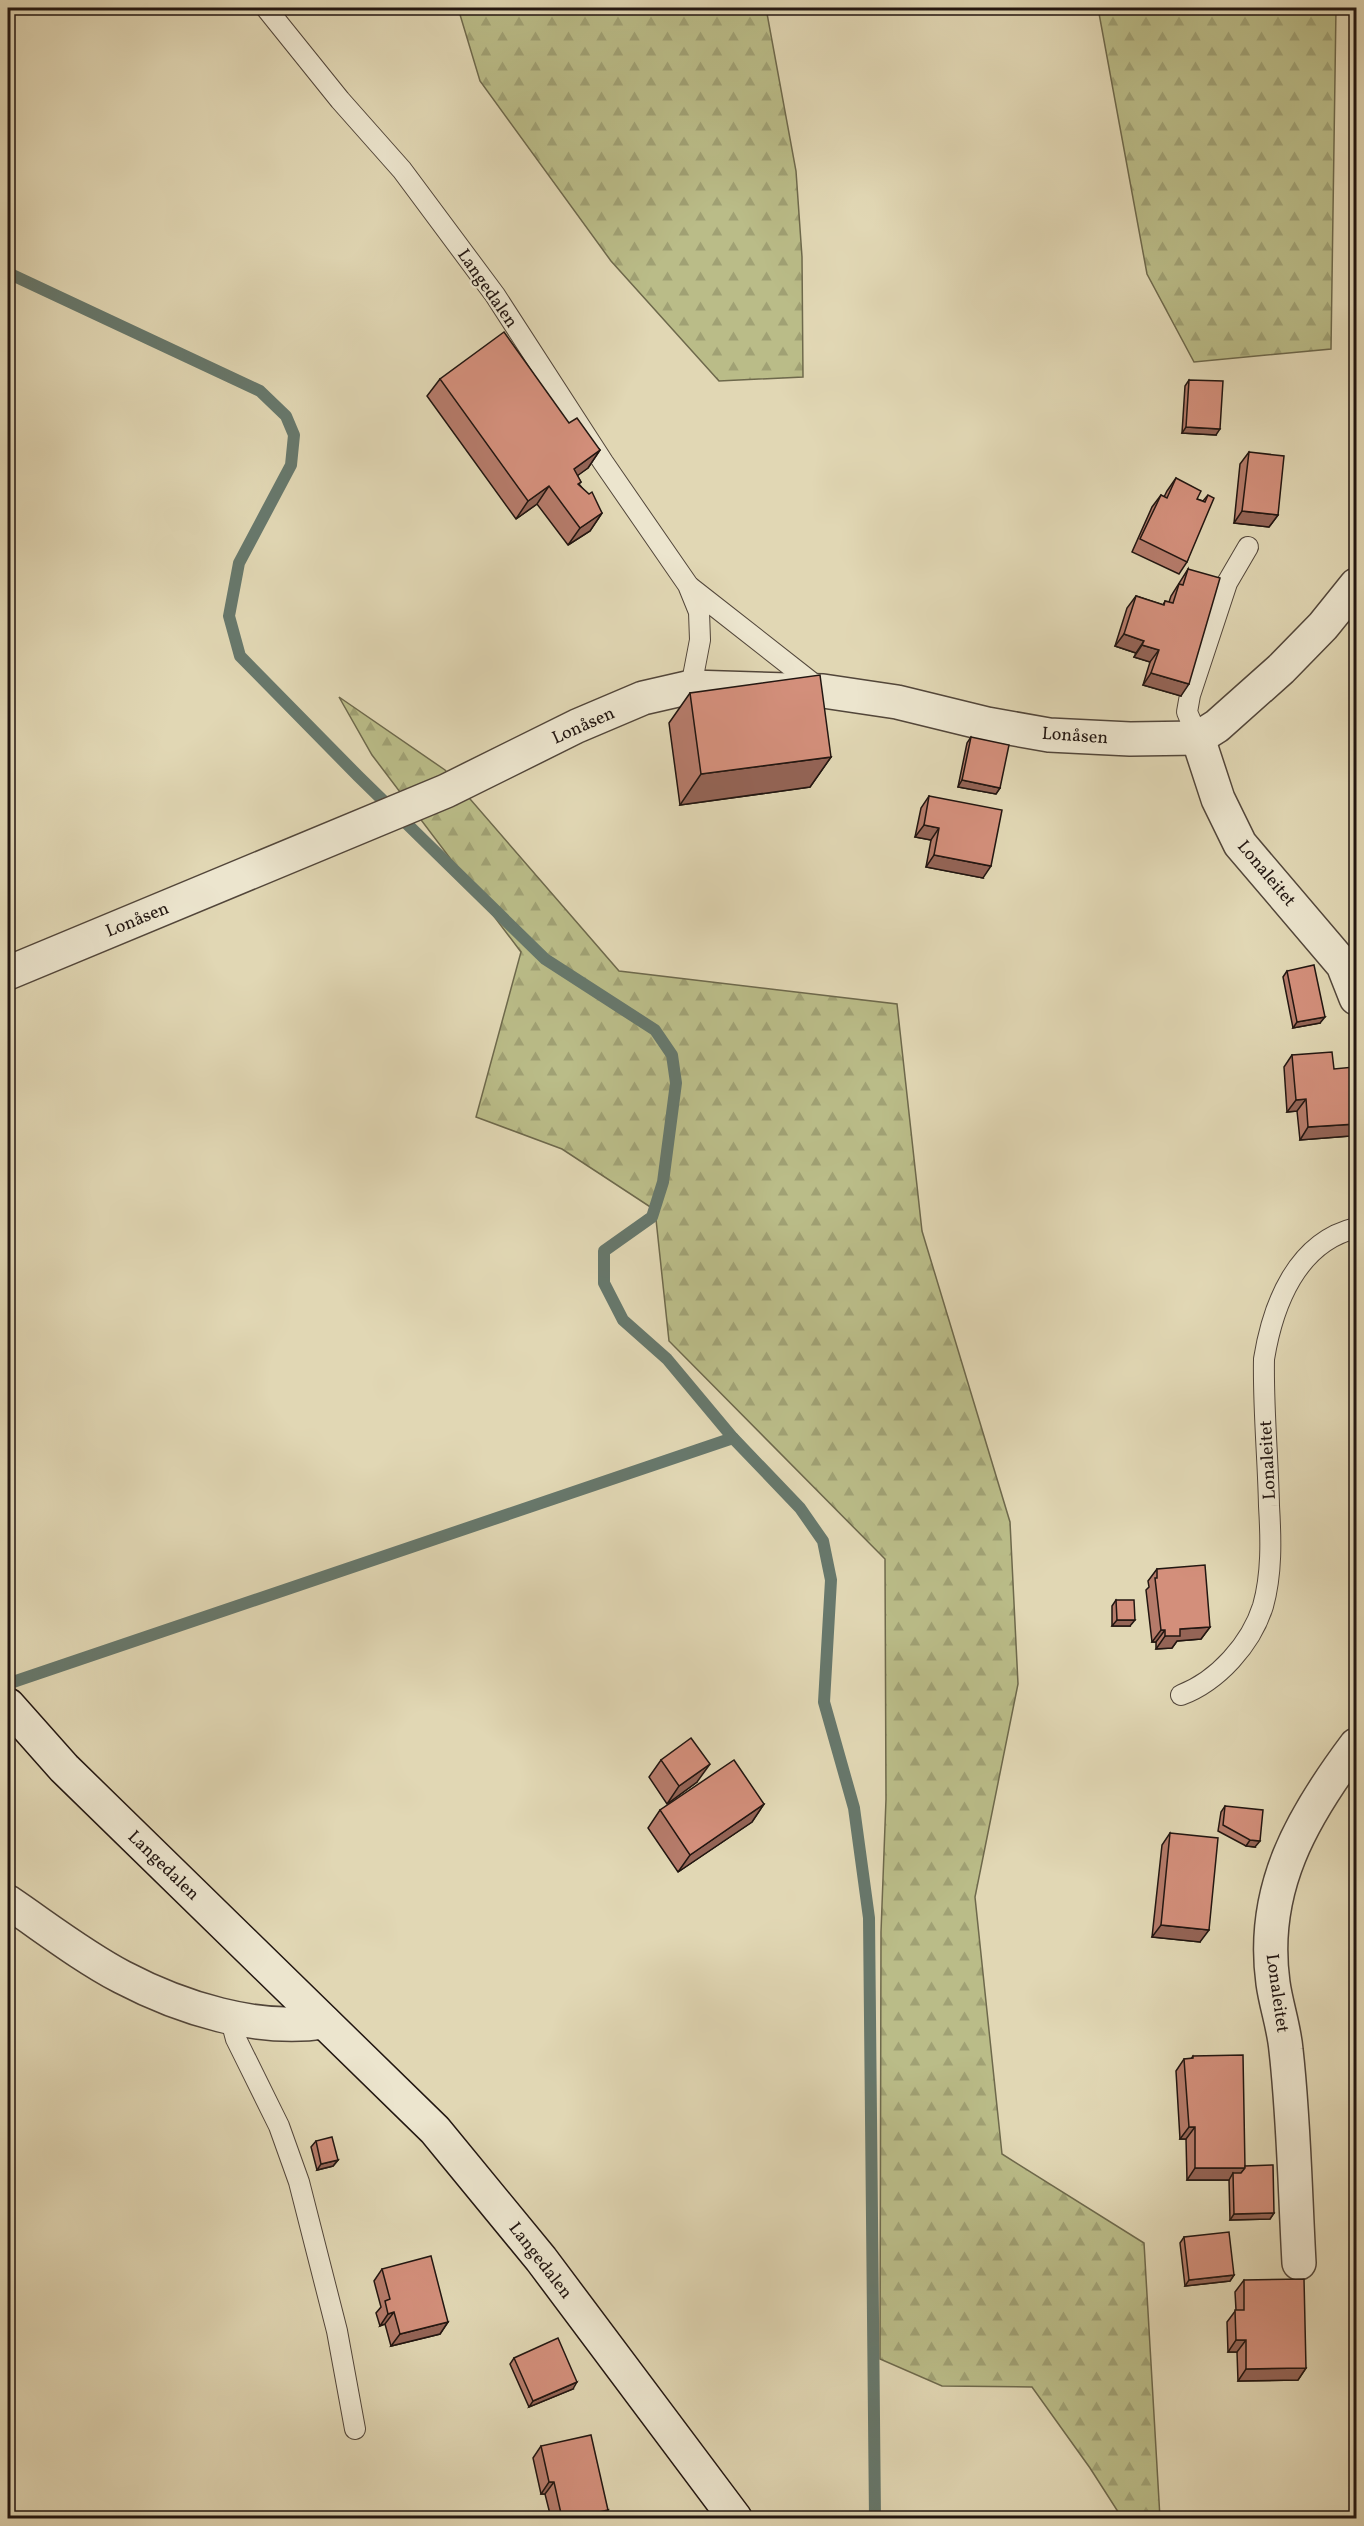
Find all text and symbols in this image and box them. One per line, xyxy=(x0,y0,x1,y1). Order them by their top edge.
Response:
street label: Langedalen xyxy=(450,244,523,334)
street label: Lonåsen xyxy=(548,701,619,751)
street label: Lonåsen xyxy=(1041,722,1109,751)
street label: Lonaleitet xyxy=(1231,835,1301,913)
street label: Lonåsen xyxy=(102,896,173,944)
street label: Lonaleitet xyxy=(1254,1419,1283,1500)
street label: Langedalen xyxy=(121,1825,205,1907)
street label: Lonaleitet xyxy=(1259,1952,1294,2034)
street label: Langedalen xyxy=(502,2217,578,2305)

